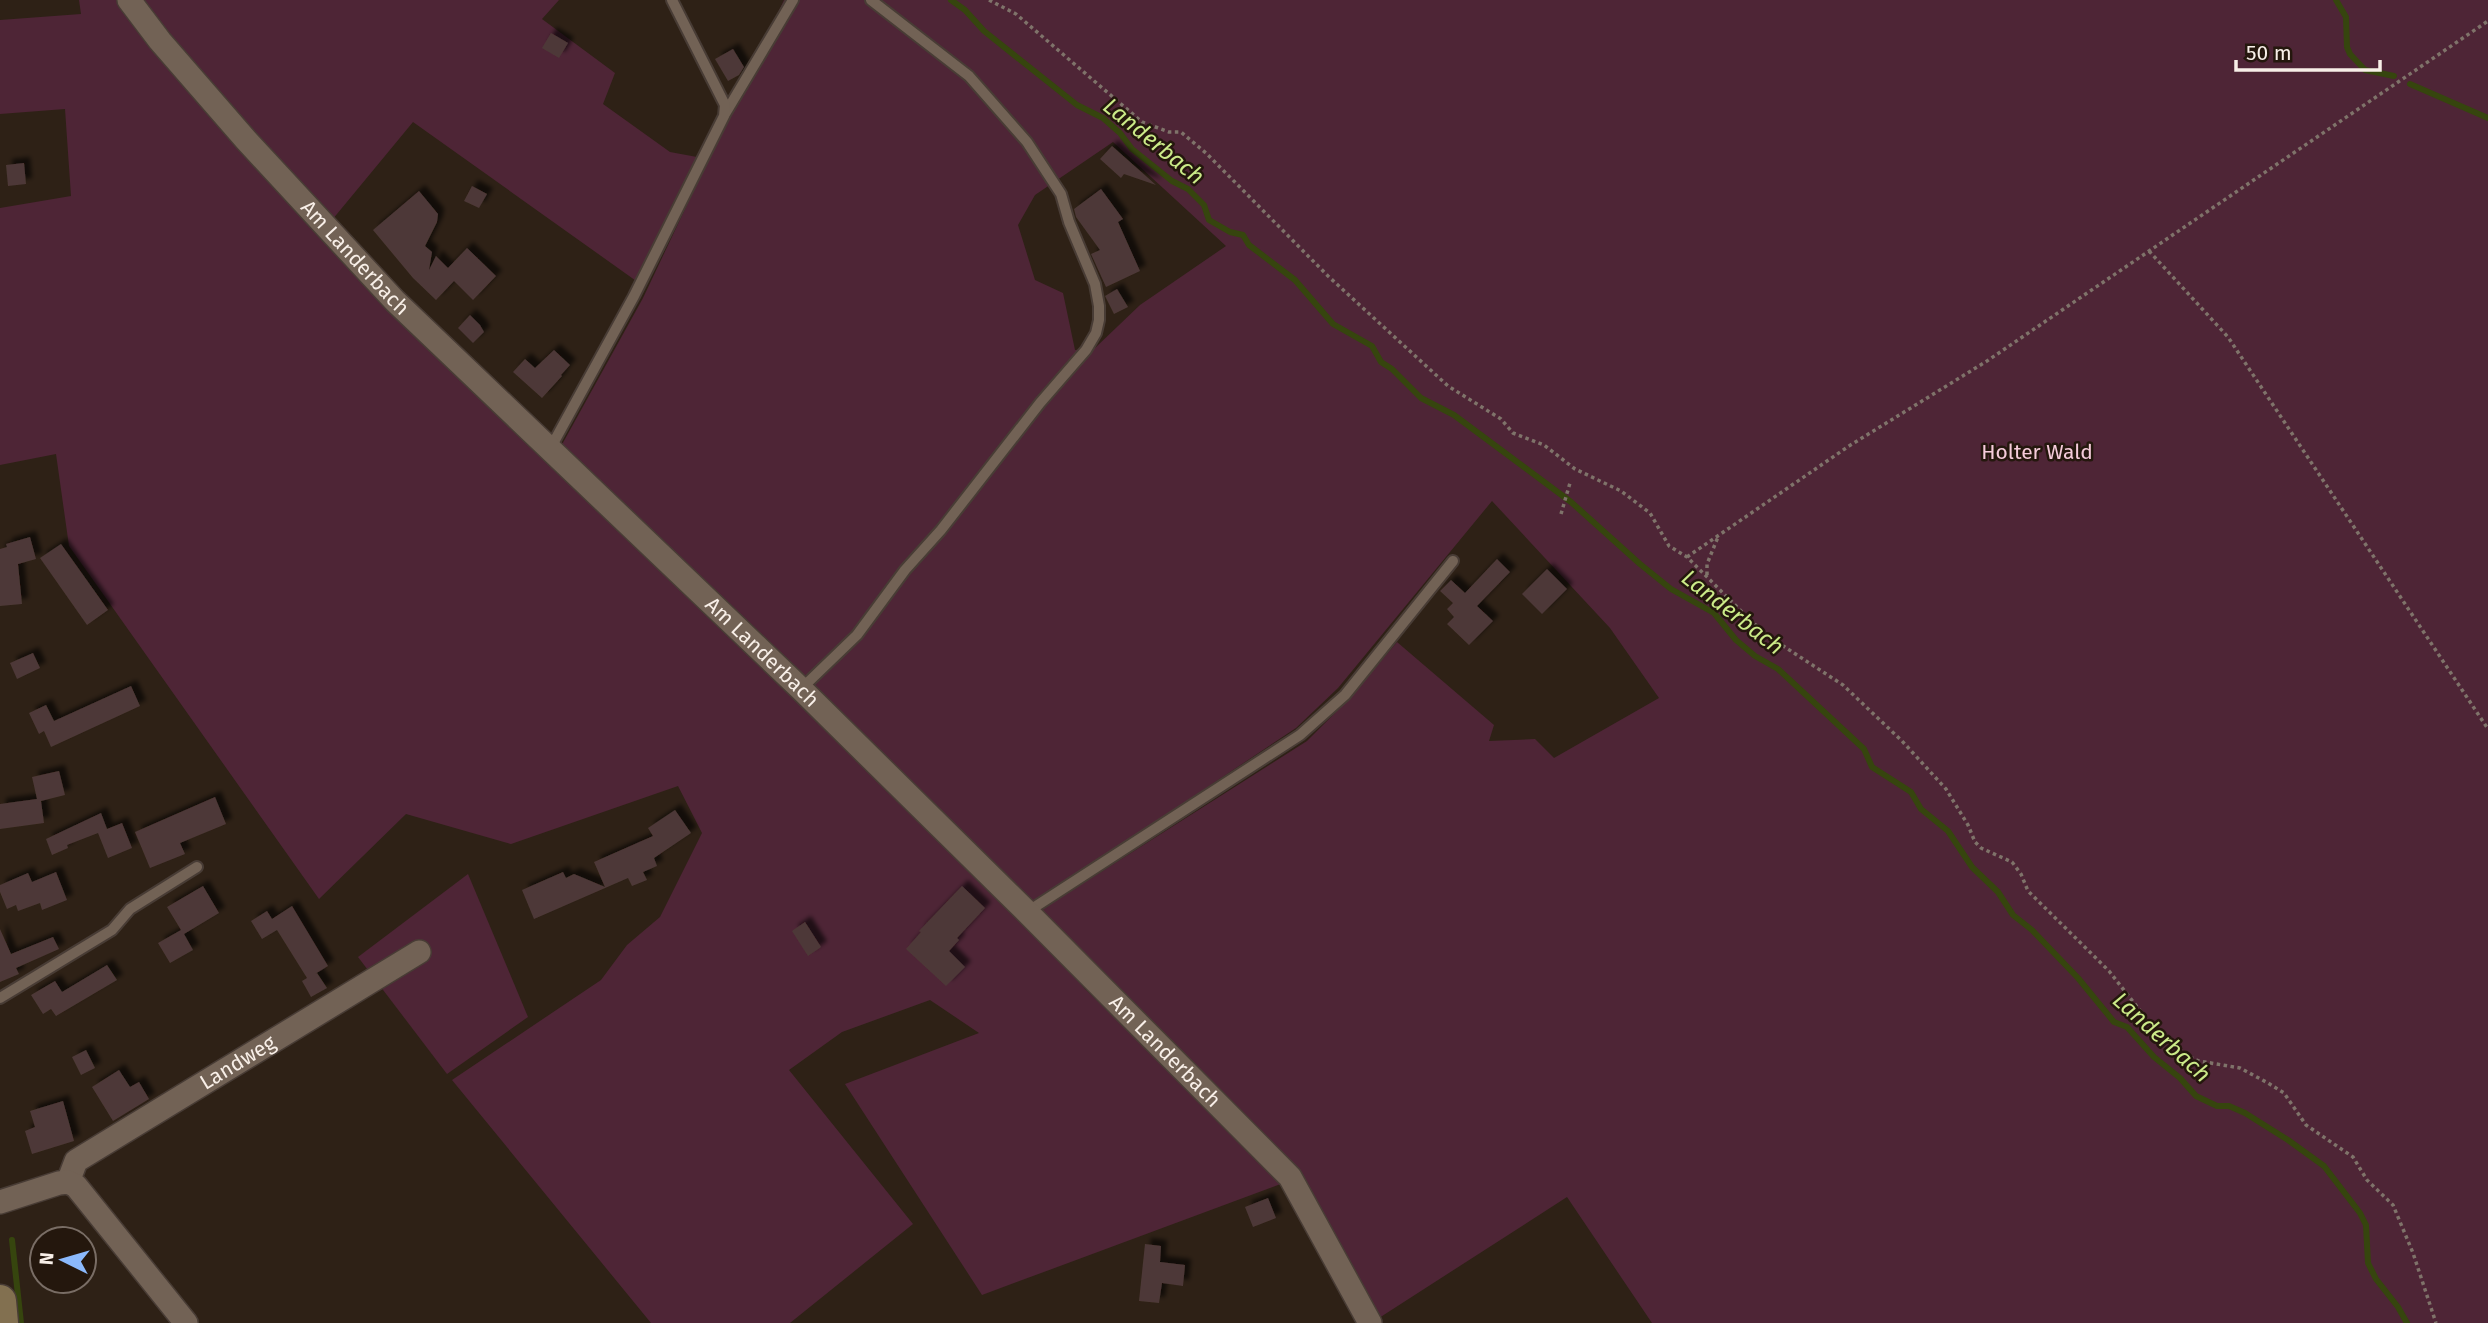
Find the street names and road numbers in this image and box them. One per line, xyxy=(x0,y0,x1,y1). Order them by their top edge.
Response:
street label: Am Landerbach xyxy=(295,195,415,321)
street label: Am Landerbach xyxy=(700,592,825,713)
street label: Am Landerbach xyxy=(1104,990,1226,1113)
street label: Landweg xyxy=(195,1029,281,1095)

